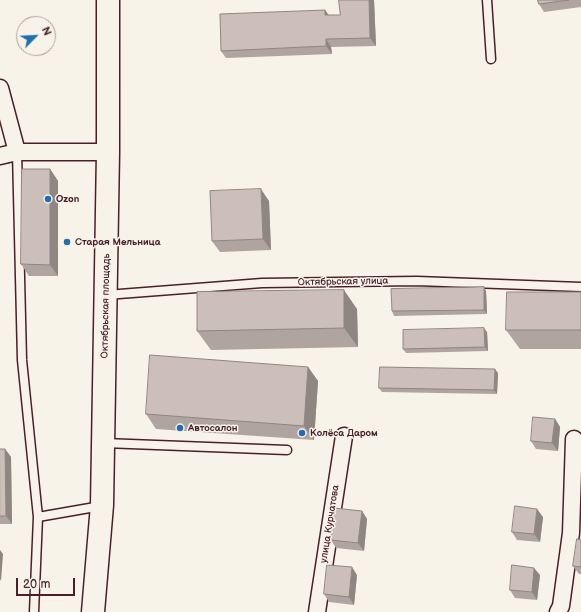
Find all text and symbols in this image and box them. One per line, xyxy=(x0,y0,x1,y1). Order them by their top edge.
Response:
north arrow xyxy=(16,16,56,56)
text: N xyxy=(39,25,54,38)
place label: Ozon xyxy=(56,193,79,205)
marker: Ozon xyxy=(43,194,53,204)
place label: Старая Мельница xyxy=(75,236,160,248)
marker: Старая Мельница xyxy=(62,237,72,247)
street label: Октябрьская площадь xyxy=(99,253,113,359)
street label: Октябрьская улица xyxy=(298,275,388,289)
place label: Автосалон xyxy=(188,422,237,434)
marker: Автосалон xyxy=(175,423,185,433)
place label: Колёса Даром xyxy=(310,427,378,439)
marker: Колёса Даром xyxy=(297,428,307,438)
street label: улица Курчатова xyxy=(318,484,342,564)
scale bar xyxy=(18,570,77,596)
text: 20 m xyxy=(23,577,50,592)

